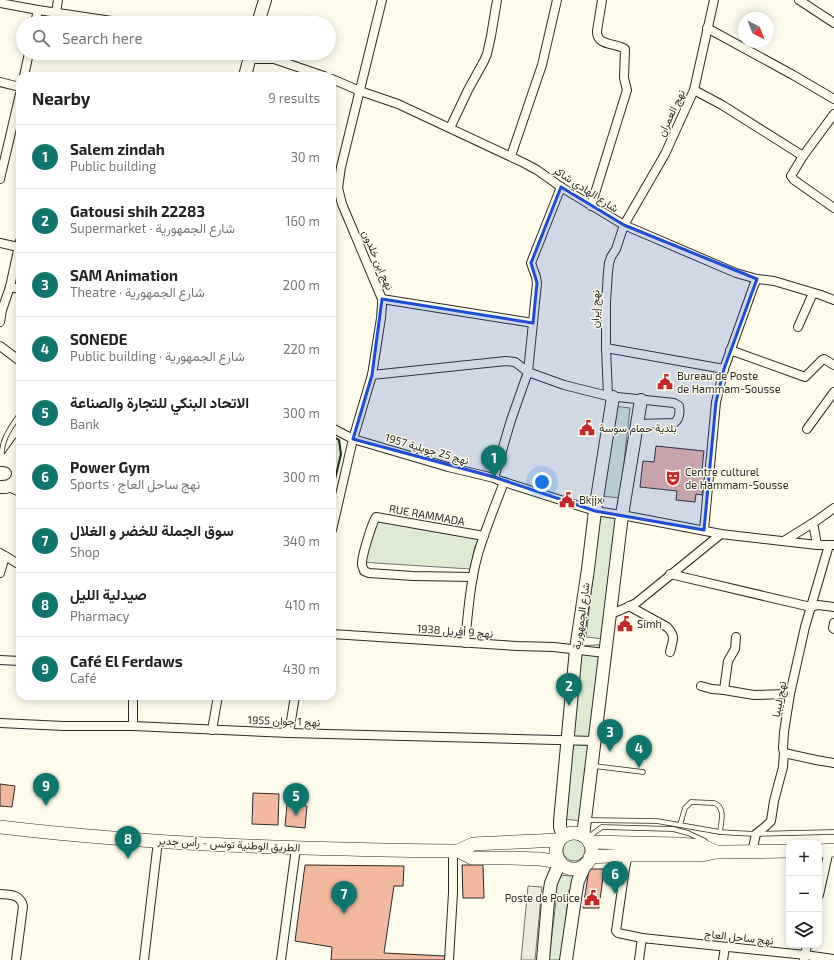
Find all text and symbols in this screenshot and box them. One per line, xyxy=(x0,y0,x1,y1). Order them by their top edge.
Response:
north arrow xyxy=(738,12,774,48)
search box xyxy=(16,16,336,60)
icon: search xyxy=(30,27,52,49)
text: Search here xyxy=(62,29,143,47)
street label: نهج العمران xyxy=(654,87,689,139)
text: Nearby xyxy=(32,88,90,108)
text: 9 results xyxy=(268,90,320,106)
text: Salem zindah xyxy=(70,140,165,158)
text: 1 xyxy=(42,149,48,165)
text: 30 m xyxy=(291,149,320,165)
text: Public building xyxy=(70,158,156,174)
street label: شارع الهادي شاكر xyxy=(548,162,621,218)
text: Gatousi shih 22283 xyxy=(70,202,205,220)
text: 2 xyxy=(41,213,49,229)
text: 160 m xyxy=(285,213,320,229)
text: Supermarket · شارع الجمهورية xyxy=(70,220,235,236)
street label: نهج ابن خلدون xyxy=(358,228,397,293)
text: SAM Animation xyxy=(70,266,178,284)
text: 3 xyxy=(41,277,49,293)
text: 200 m xyxy=(283,277,320,293)
text: Theatre · شارع الجمهورية xyxy=(70,284,205,300)
street label: نهج إيران xyxy=(588,290,603,328)
text: SONEDE xyxy=(70,330,128,348)
text: 4 xyxy=(41,341,49,357)
text: 220 m xyxy=(283,341,320,357)
text: Public building · شارع الجمهورية xyxy=(70,348,245,364)
place label: Bureau de Poste de Hammam-Sousse xyxy=(677,369,781,395)
public building icon: Bureau de Poste de Hammam-Sousse xyxy=(656,373,674,391)
text: الاتحاد البنكي للتجارة والصناعة xyxy=(70,393,249,411)
text: 5 xyxy=(41,405,49,421)
text: 300 m xyxy=(283,405,320,421)
text: Bank xyxy=(70,416,99,432)
public building icon: بلدية حمام سوسة xyxy=(578,419,596,437)
place label: بلدية حمام سوسة xyxy=(599,421,677,436)
street label: نهج 25 جويلية 1957 xyxy=(383,430,471,469)
pin: 1 xyxy=(481,445,507,478)
text: Power Gym xyxy=(70,458,150,476)
place label: Centre culturel de Hammam-Sousse xyxy=(685,465,789,491)
text: 6 xyxy=(41,469,49,485)
text: 300 m xyxy=(283,469,320,485)
theatre icon: Centre culturel de Hammam-Sousse xyxy=(664,469,682,487)
your location xyxy=(532,472,552,492)
text: Sports · نهج ساحل العاج xyxy=(70,476,200,492)
public building icon: Bkjjx xyxy=(558,491,576,509)
place label: Bkjjx xyxy=(579,493,603,507)
street label: RUE RAMMADA xyxy=(388,501,466,528)
text: سوق الجملة للخضر و الغلال xyxy=(70,521,234,539)
text: 7 xyxy=(42,533,48,549)
text: 340 m xyxy=(283,533,320,549)
text: Shop xyxy=(70,544,100,560)
street label: شارع الجمهورية xyxy=(569,581,594,650)
text: صيدلية الليل xyxy=(70,585,147,603)
text: 8 xyxy=(41,597,49,613)
text: 410 m xyxy=(285,597,320,613)
text: Pharmacy xyxy=(70,608,129,624)
public building icon: Simh xyxy=(616,615,634,633)
place label: Simh xyxy=(637,617,662,630)
street label: نهج 9 أفريل 1938 xyxy=(416,621,494,642)
text: Café El Ferdaws xyxy=(70,652,183,670)
text: 9 xyxy=(41,661,49,677)
text: 430 m xyxy=(283,661,320,677)
text: Café xyxy=(70,670,96,686)
pin: 2 xyxy=(556,673,582,706)
street label: نهج ليبيا xyxy=(769,680,790,718)
street label: نهج 1 جوان 1955 xyxy=(247,713,321,730)
pin: 3 xyxy=(597,719,623,752)
pin: 4 xyxy=(626,735,652,768)
pin: 9 xyxy=(33,773,59,806)
pin: 5 xyxy=(283,783,309,816)
pin: 8 xyxy=(115,826,141,859)
street label: الطريق الوطنية تونس - رأس جدير xyxy=(156,833,301,855)
map controls xyxy=(786,840,822,948)
button: + xyxy=(786,840,822,876)
pin: 6 xyxy=(602,861,628,894)
button: − xyxy=(786,876,822,912)
pin: 7 xyxy=(331,881,357,914)
public building icon: Poste de Police xyxy=(583,889,601,907)
place label: Poste de Police xyxy=(505,891,580,904)
button: layers xyxy=(786,912,822,948)
street label: نهج ساحل العاج xyxy=(704,926,774,949)

